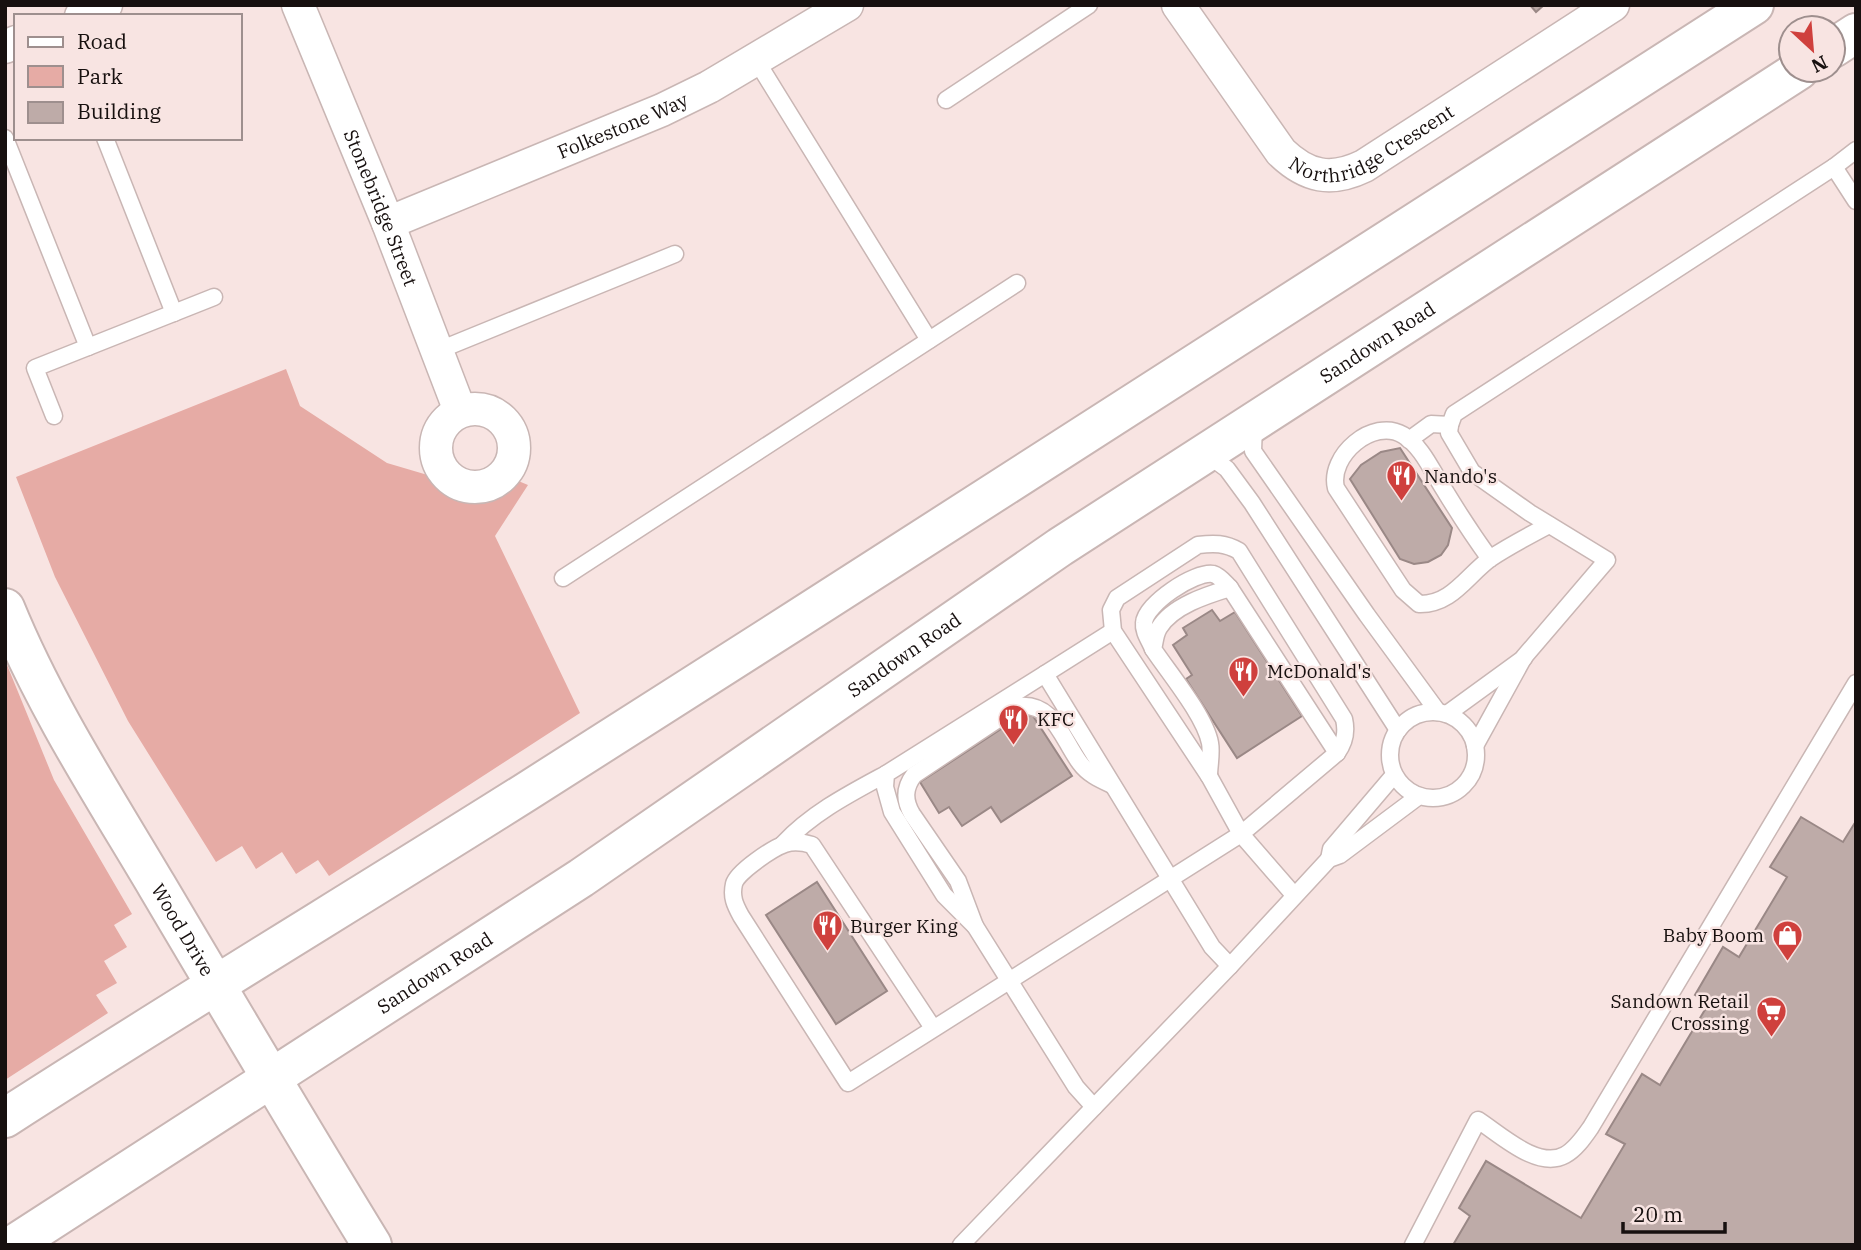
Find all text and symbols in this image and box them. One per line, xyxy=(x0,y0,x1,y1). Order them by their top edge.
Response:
legend xyxy=(14,14,242,140)
north arrow xyxy=(1777,14,1847,84)
text: Road xyxy=(77,27,127,55)
text: N xyxy=(1807,50,1831,78)
text: Park xyxy=(77,62,124,90)
street label: Folkestone Way xyxy=(554,87,693,164)
text: Building xyxy=(77,97,162,125)
street label: Northridge Crescent xyxy=(1285,99,1458,187)
street label: Stonebridge Street xyxy=(339,126,423,290)
street label: Sandown Road xyxy=(1315,296,1439,388)
restaurant icon: Nando's xyxy=(1384,459,1418,503)
place label: Nando's xyxy=(1424,464,1497,488)
street label: Sandown Road xyxy=(843,607,965,702)
restaurant icon: McDonald's xyxy=(1227,654,1261,698)
place label: McDonald's xyxy=(1267,659,1371,683)
restaurant icon: KFC xyxy=(997,702,1031,746)
place label: KFC xyxy=(1037,707,1074,731)
street label: Wood Drive xyxy=(146,879,220,980)
restaurant icon: Burger King xyxy=(810,909,844,953)
place label: Burger King xyxy=(850,914,959,938)
shop icon: Baby Boom xyxy=(1770,918,1804,962)
place label: Baby Boom xyxy=(1663,923,1764,947)
street label: Sandown Road xyxy=(372,927,497,1019)
place label: Sandown Retail Crossing xyxy=(1610,989,1750,1035)
supermarket icon: Sandown Retail Crossing xyxy=(1755,995,1789,1039)
scale bar xyxy=(1623,1190,1724,1234)
text: 20 m xyxy=(1633,1200,1683,1228)

